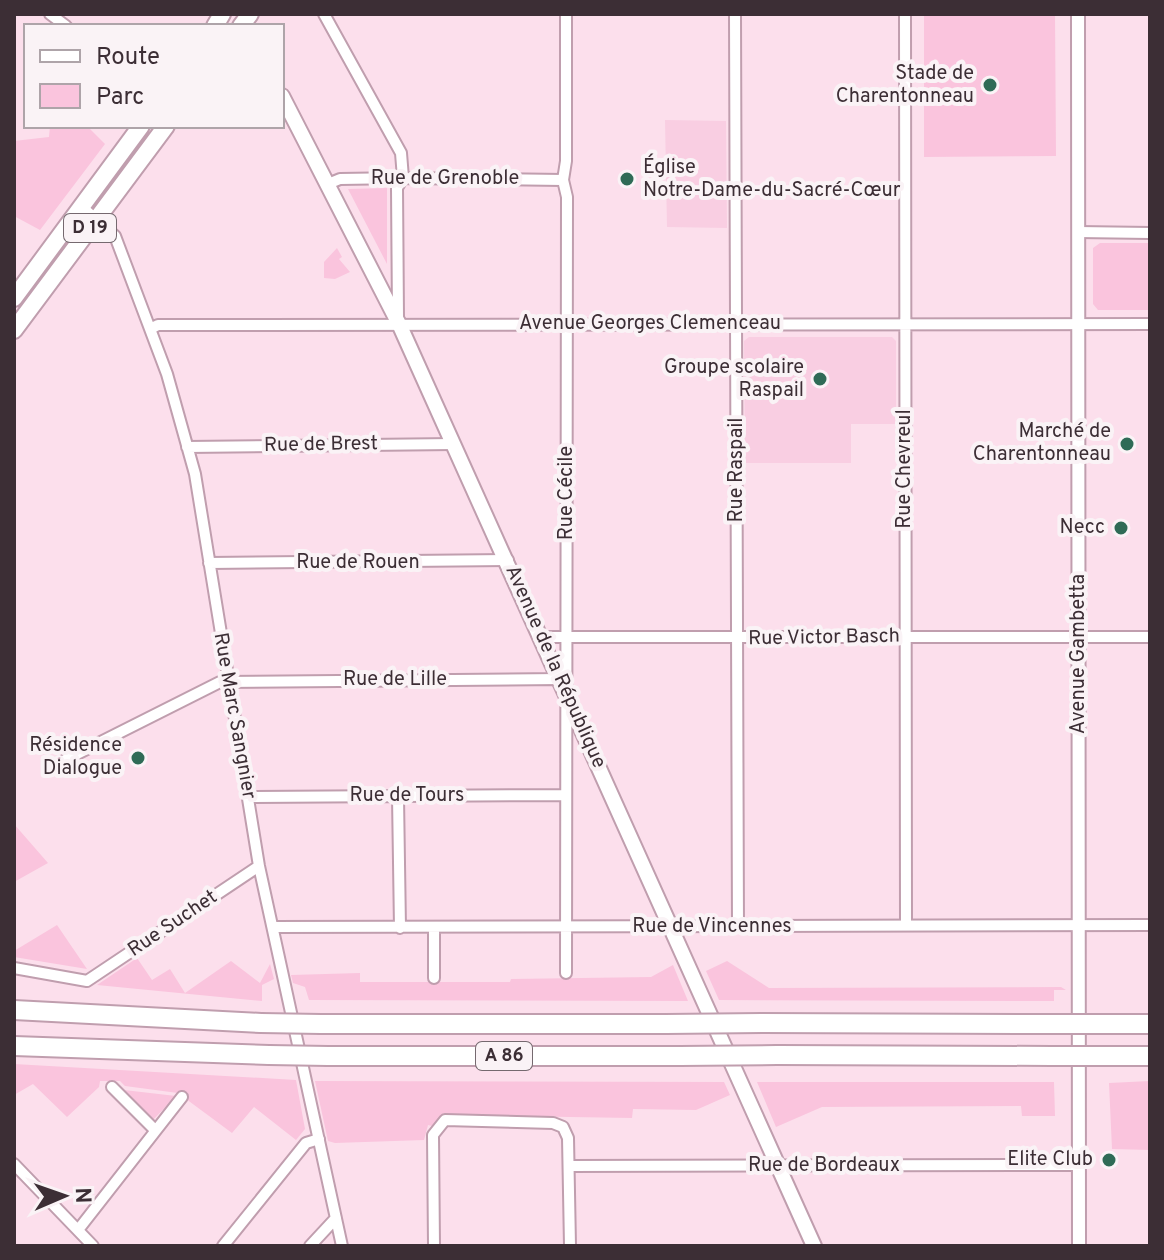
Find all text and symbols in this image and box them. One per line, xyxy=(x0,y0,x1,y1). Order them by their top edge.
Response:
legend xyxy=(24,24,284,128)
text: Route xyxy=(96,43,160,73)
place label: Stade de Charentonneau xyxy=(836,61,974,110)
marker: Stade de Charentonneau xyxy=(981,76,999,94)
text: Parc xyxy=(96,83,144,113)
place label: Église Notre-Dame-du-Sacré-Cœur xyxy=(643,153,901,204)
street label: Rue de Grenoble xyxy=(371,166,519,192)
marker: Église Notre-Dame-du-Sacré-Cœur xyxy=(618,170,636,188)
road number: D 19 xyxy=(64,214,116,242)
street label: Avenue Georges Clemenceau xyxy=(519,311,781,337)
place label: Groupe scolaire Raspail xyxy=(664,355,804,404)
marker: Groupe scolaire Raspail xyxy=(811,370,829,388)
street label: Rue Chevreul xyxy=(892,409,918,529)
street label: Rue Raspail xyxy=(724,417,750,523)
place label: Marché de Charentonneau xyxy=(973,419,1111,468)
street label: Rue de Brest xyxy=(264,431,378,459)
marker: Marché de Charentonneau xyxy=(1118,435,1136,453)
street label: Rue Cécile xyxy=(554,446,580,540)
place label: Necc xyxy=(1060,515,1105,541)
marker: Necc xyxy=(1112,519,1130,537)
street label: Rue de Rouen xyxy=(296,550,420,576)
street label: Avenue de la République xyxy=(498,561,612,773)
street label: Avenue Gambetta xyxy=(1066,574,1092,734)
street label: Rue Victor Basch xyxy=(748,624,900,652)
street label: Rue Marc Sangnier xyxy=(207,631,261,802)
street label: Rue de Lille xyxy=(343,667,447,693)
place label: Résidence Dialogue xyxy=(29,733,122,782)
marker: Résidence Dialogue xyxy=(129,749,147,767)
street label: Rue de Tours xyxy=(350,783,464,809)
street label: Rue Suchet xyxy=(123,885,223,963)
street label: Rue de Vincennes xyxy=(632,914,792,940)
road number: A 86 xyxy=(476,1042,532,1070)
place label: Elite Club xyxy=(1007,1147,1093,1173)
marker: Elite Club xyxy=(1100,1151,1118,1169)
street label: Rue de Bordeaux xyxy=(748,1153,900,1179)
north arrow xyxy=(24,1156,104,1236)
text: N xyxy=(68,1187,95,1204)

